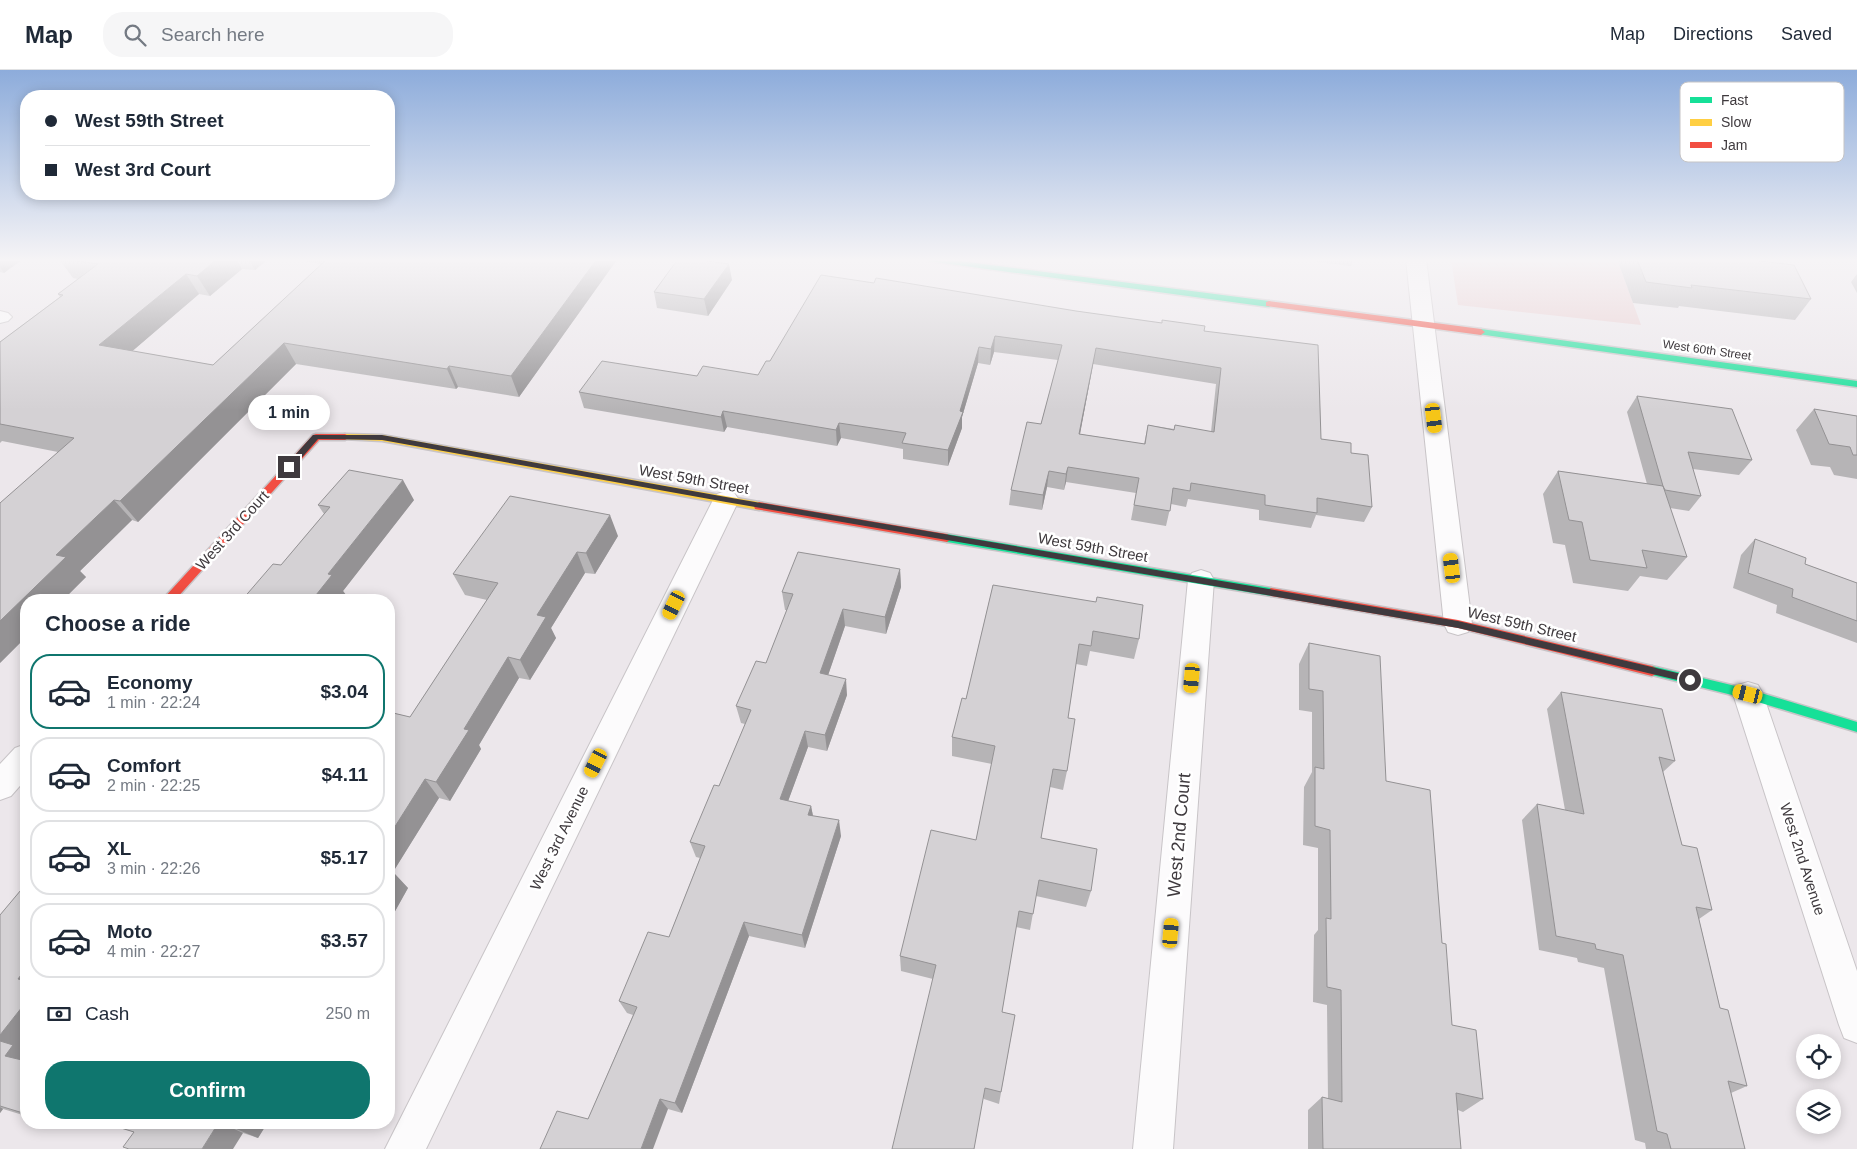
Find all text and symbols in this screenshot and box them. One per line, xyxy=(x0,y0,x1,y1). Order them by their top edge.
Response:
search box xyxy=(103,12,453,57)
text: Map xyxy=(25,21,73,48)
icon: search xyxy=(121,21,149,49)
text: Search here xyxy=(161,24,265,45)
text: Map xyxy=(1610,24,1645,44)
text: Directions xyxy=(1673,24,1753,44)
text: Saved xyxy=(1781,24,1832,44)
legend xyxy=(1680,82,1844,162)
text: Fast xyxy=(1721,92,1748,108)
text: West 59th Street xyxy=(75,110,224,131)
text: Slow xyxy=(1721,114,1752,130)
text: Jam xyxy=(1721,137,1747,153)
text: West 3rd Court xyxy=(75,159,211,180)
street label: West 60th Street xyxy=(1662,337,1753,363)
callout: 1 min xyxy=(248,394,330,430)
car xyxy=(1424,402,1443,434)
text: 1 min xyxy=(268,404,310,421)
route end xyxy=(278,456,300,478)
street label: West 59th Street xyxy=(638,461,751,497)
street label: West 3rd Court xyxy=(192,486,273,573)
street label: West 59th Street xyxy=(1037,529,1150,565)
car xyxy=(1442,552,1461,584)
car xyxy=(660,588,687,622)
street label: West 59th Street xyxy=(1466,603,1579,645)
text: Choose a ride xyxy=(45,611,190,636)
car xyxy=(1183,662,1200,694)
icon: car xyxy=(47,669,92,714)
route start xyxy=(1679,669,1701,691)
text: Economy xyxy=(107,672,193,693)
text: $3.04 xyxy=(320,681,368,702)
car xyxy=(1731,683,1764,705)
text: 1 min · 22:24 xyxy=(107,694,200,711)
car xyxy=(582,746,609,780)
icon: car xyxy=(47,752,92,797)
text: Comfort xyxy=(107,755,181,776)
text: $4.11 xyxy=(322,764,368,785)
street label: West 2nd Court xyxy=(1164,772,1194,898)
text: 2 min · 22:25 xyxy=(107,777,200,794)
street label: West 3rd Avenue xyxy=(526,783,592,893)
street label: West 2nd Avenue xyxy=(1777,801,1829,917)
icon: car xyxy=(47,835,92,880)
text: XL xyxy=(107,838,131,859)
text: $5.17 xyxy=(320,847,368,868)
text: 3 min · 22:26 xyxy=(107,860,200,877)
car xyxy=(1162,917,1179,949)
icon: car xyxy=(47,918,92,963)
text: Moto xyxy=(107,921,152,942)
text: $3.57 xyxy=(320,930,368,951)
text: 4 min · 22:27 xyxy=(107,943,200,960)
icon: cash xyxy=(45,1000,73,1028)
text: Cash xyxy=(85,1003,129,1024)
text: 250 m xyxy=(326,1005,370,1022)
map controls xyxy=(1796,1034,1841,1134)
button: locate xyxy=(1796,1034,1841,1079)
button: Confirm xyxy=(45,1061,370,1119)
button: layers xyxy=(1796,1089,1841,1134)

